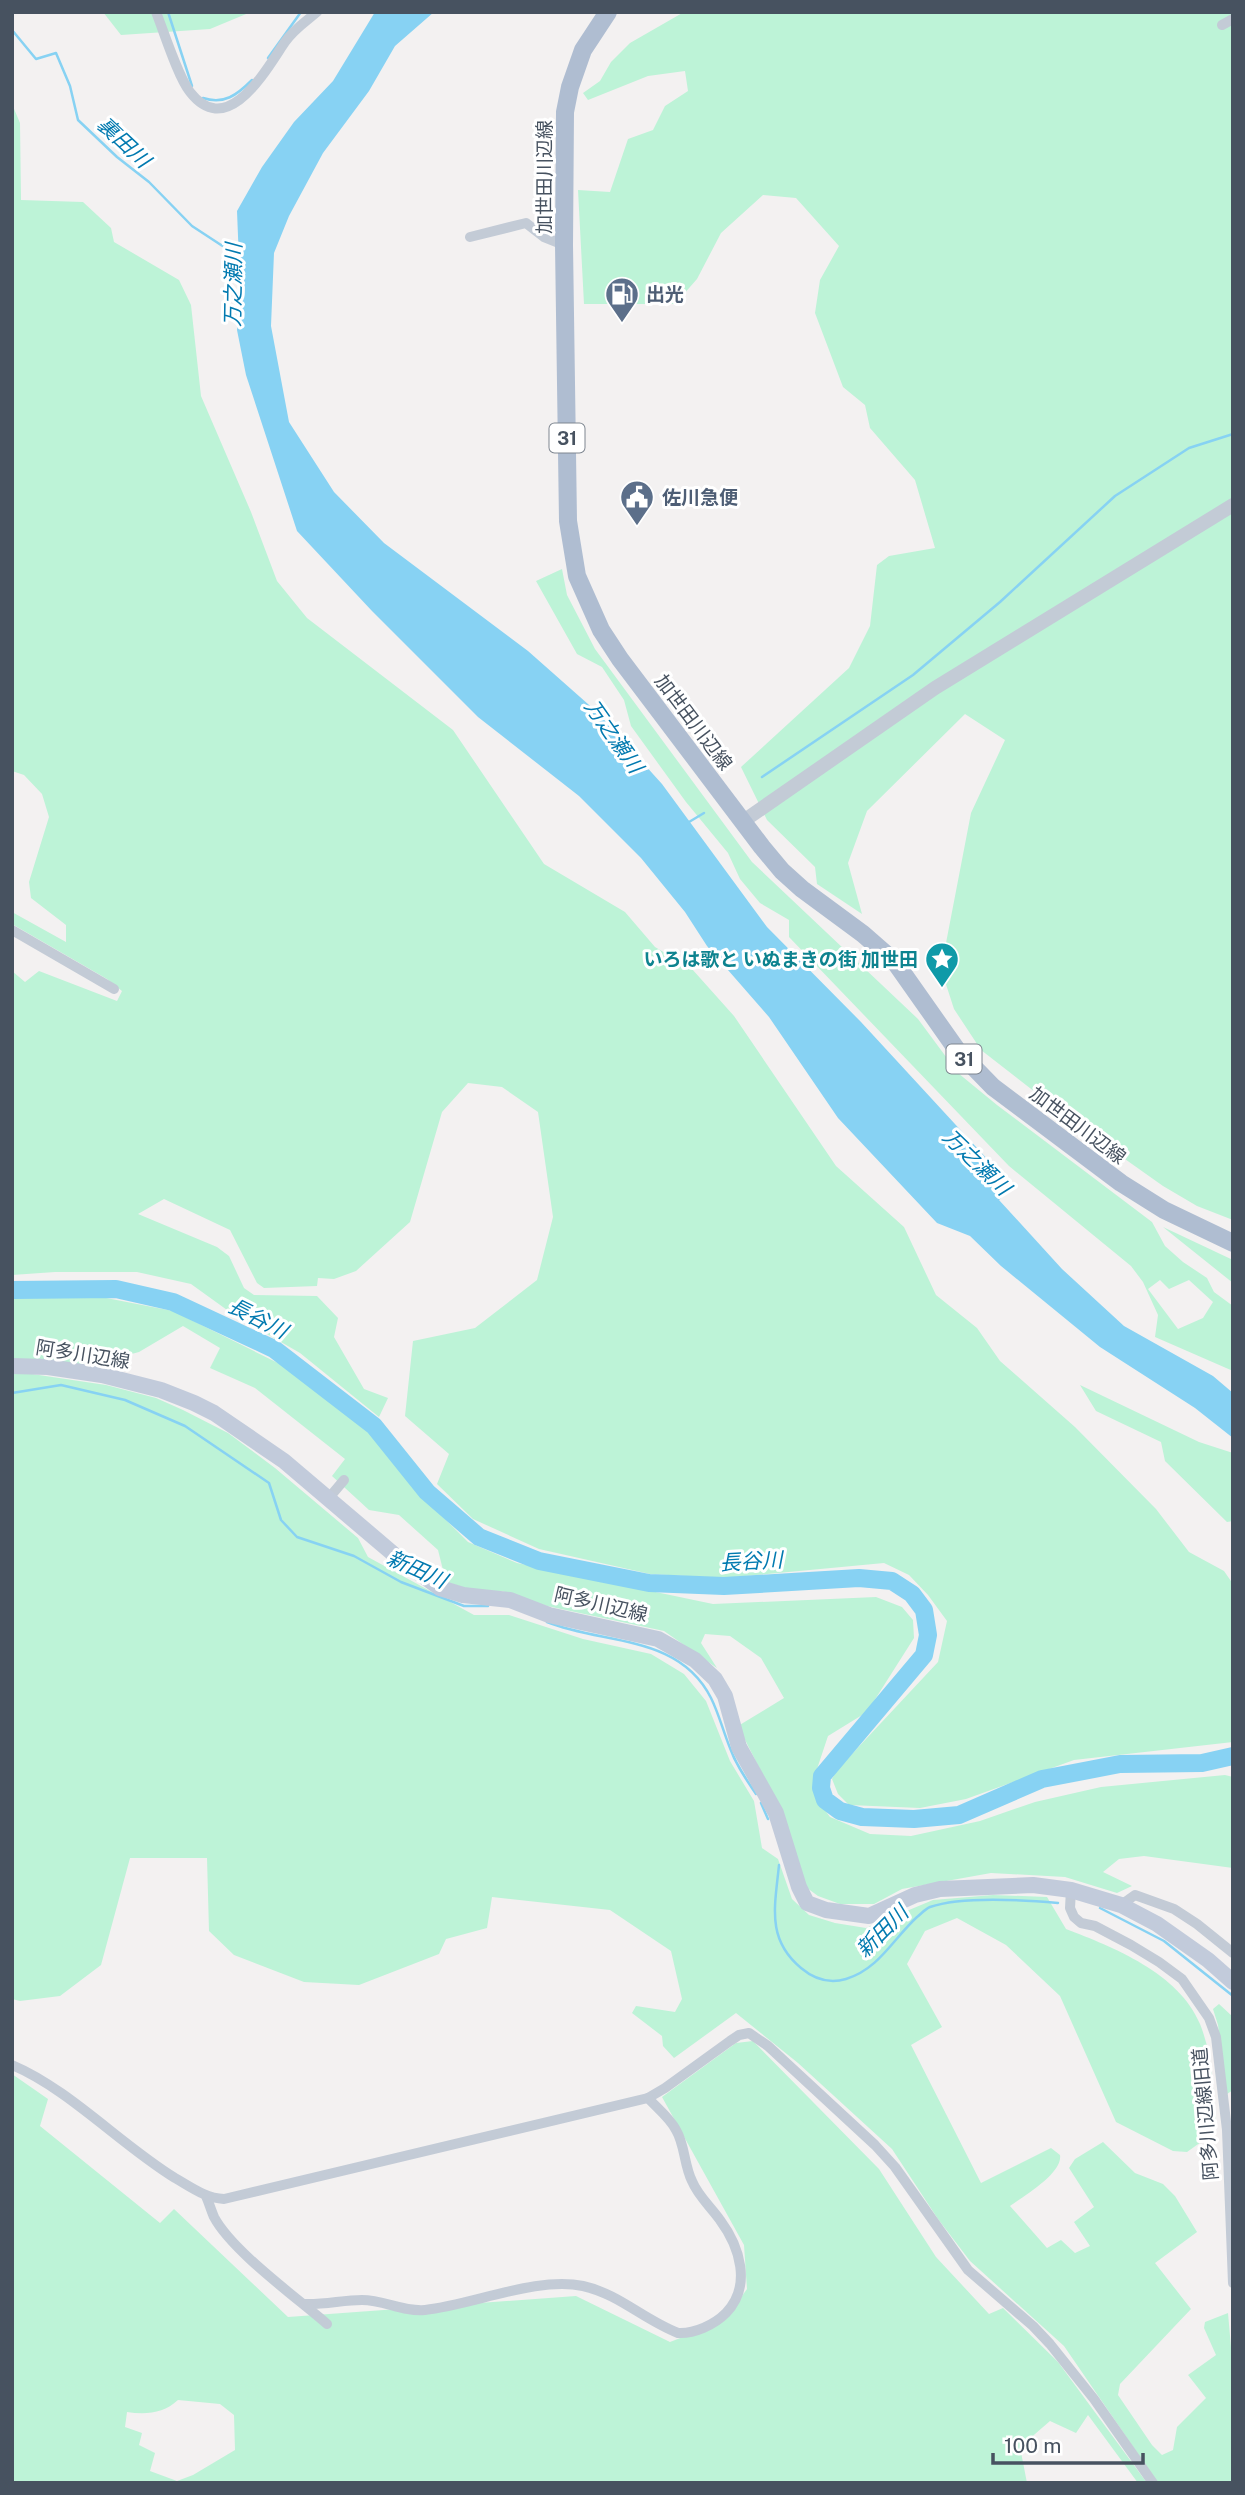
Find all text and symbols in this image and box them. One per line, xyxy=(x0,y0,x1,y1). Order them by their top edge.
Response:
water label: 裏田川 xyxy=(92,111,157,174)
street label: 加世田川辺線 xyxy=(533,120,555,234)
water label: 万之瀬川 xyxy=(220,241,246,327)
fuel station icon: 出光 xyxy=(603,275,641,324)
place label: 出光 xyxy=(646,283,684,305)
road number: 31 xyxy=(550,424,584,452)
public building icon: 佐川急便 xyxy=(618,478,656,527)
place label: 佐川急便 xyxy=(662,486,738,508)
street label: 加世田川辺線 xyxy=(651,670,737,774)
water label: 万之瀬川 xyxy=(580,694,649,779)
place icon: いろは歌と いぬまきの街 加世田 xyxy=(923,940,961,989)
place label: いろは歌と いぬまきの街 加世田 xyxy=(643,948,918,970)
road number: 31 xyxy=(946,1044,982,1074)
street label: 加世田川辺線 xyxy=(1026,1082,1130,1168)
water label: 万之瀬川 xyxy=(938,1124,1017,1202)
water label: 長谷川 xyxy=(224,1293,294,1344)
street label: 阿多川辺線 xyxy=(34,1336,132,1372)
water label: 新田川 xyxy=(383,1545,453,1594)
water label: 長谷川 xyxy=(719,1547,785,1575)
street label: 阿多川辺線 xyxy=(552,1583,650,1625)
water label: 新田川 xyxy=(851,1898,915,1962)
street label: 阿多川辺線旧道 xyxy=(1188,2047,1222,2181)
scale bar xyxy=(993,2422,1144,2466)
text: 100 m xyxy=(1004,2433,1061,2458)

